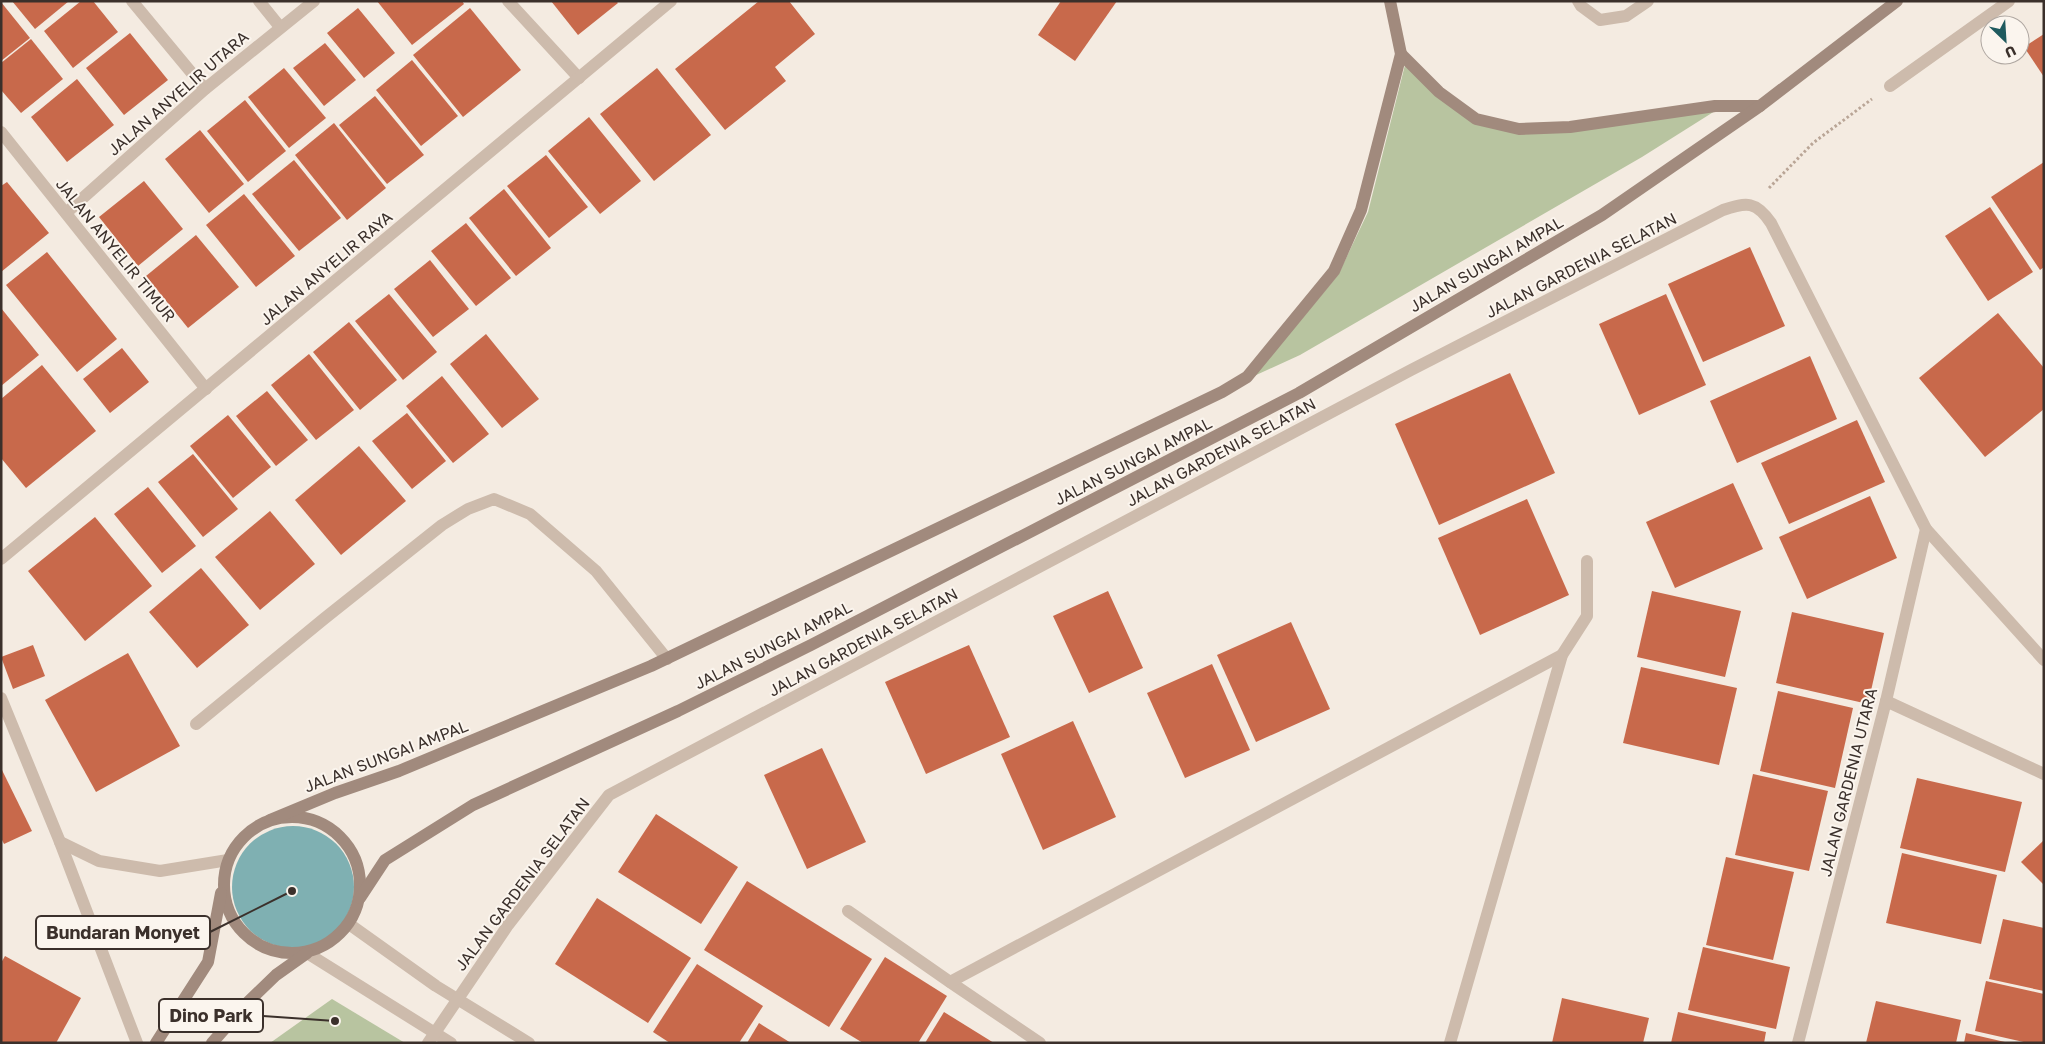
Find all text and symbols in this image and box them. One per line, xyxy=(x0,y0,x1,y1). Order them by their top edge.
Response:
north arrow xyxy=(1980,15,2030,65)
street label: JALAN ANYELIR UTARA xyxy=(103,26,253,160)
text: U xyxy=(2002,42,2019,62)
street label: JALAN ANYELIR TIMUR xyxy=(52,174,180,326)
street label: JALAN ANYELIR RAYA xyxy=(256,207,397,329)
street label: JALAN GARDENIA SELATAN xyxy=(1482,208,1680,322)
street label: JALAN SUNGAI AMPAL xyxy=(1406,212,1566,316)
street label: JALAN GARDENIA SELATAN xyxy=(1123,394,1319,510)
street label: JALAN SUNGAI AMPAL xyxy=(1051,413,1215,509)
street label: JALAN GARDENIA SELATAN xyxy=(765,584,961,700)
street label: JALAN SUNGAI AMPAL xyxy=(691,597,855,693)
street label: JALAN GARDENIA UTARA xyxy=(1815,685,1881,878)
street label: JALAN SUNGAI AMPAL xyxy=(301,716,471,796)
street label: JALAN GARDENIA SELATAN xyxy=(450,793,594,975)
callout: Bundaran Monyet xyxy=(36,916,210,949)
text: Bundaran Monyet xyxy=(46,921,200,943)
callout: Dino Park xyxy=(159,999,263,1032)
text: Dino Park xyxy=(169,1004,253,1026)

